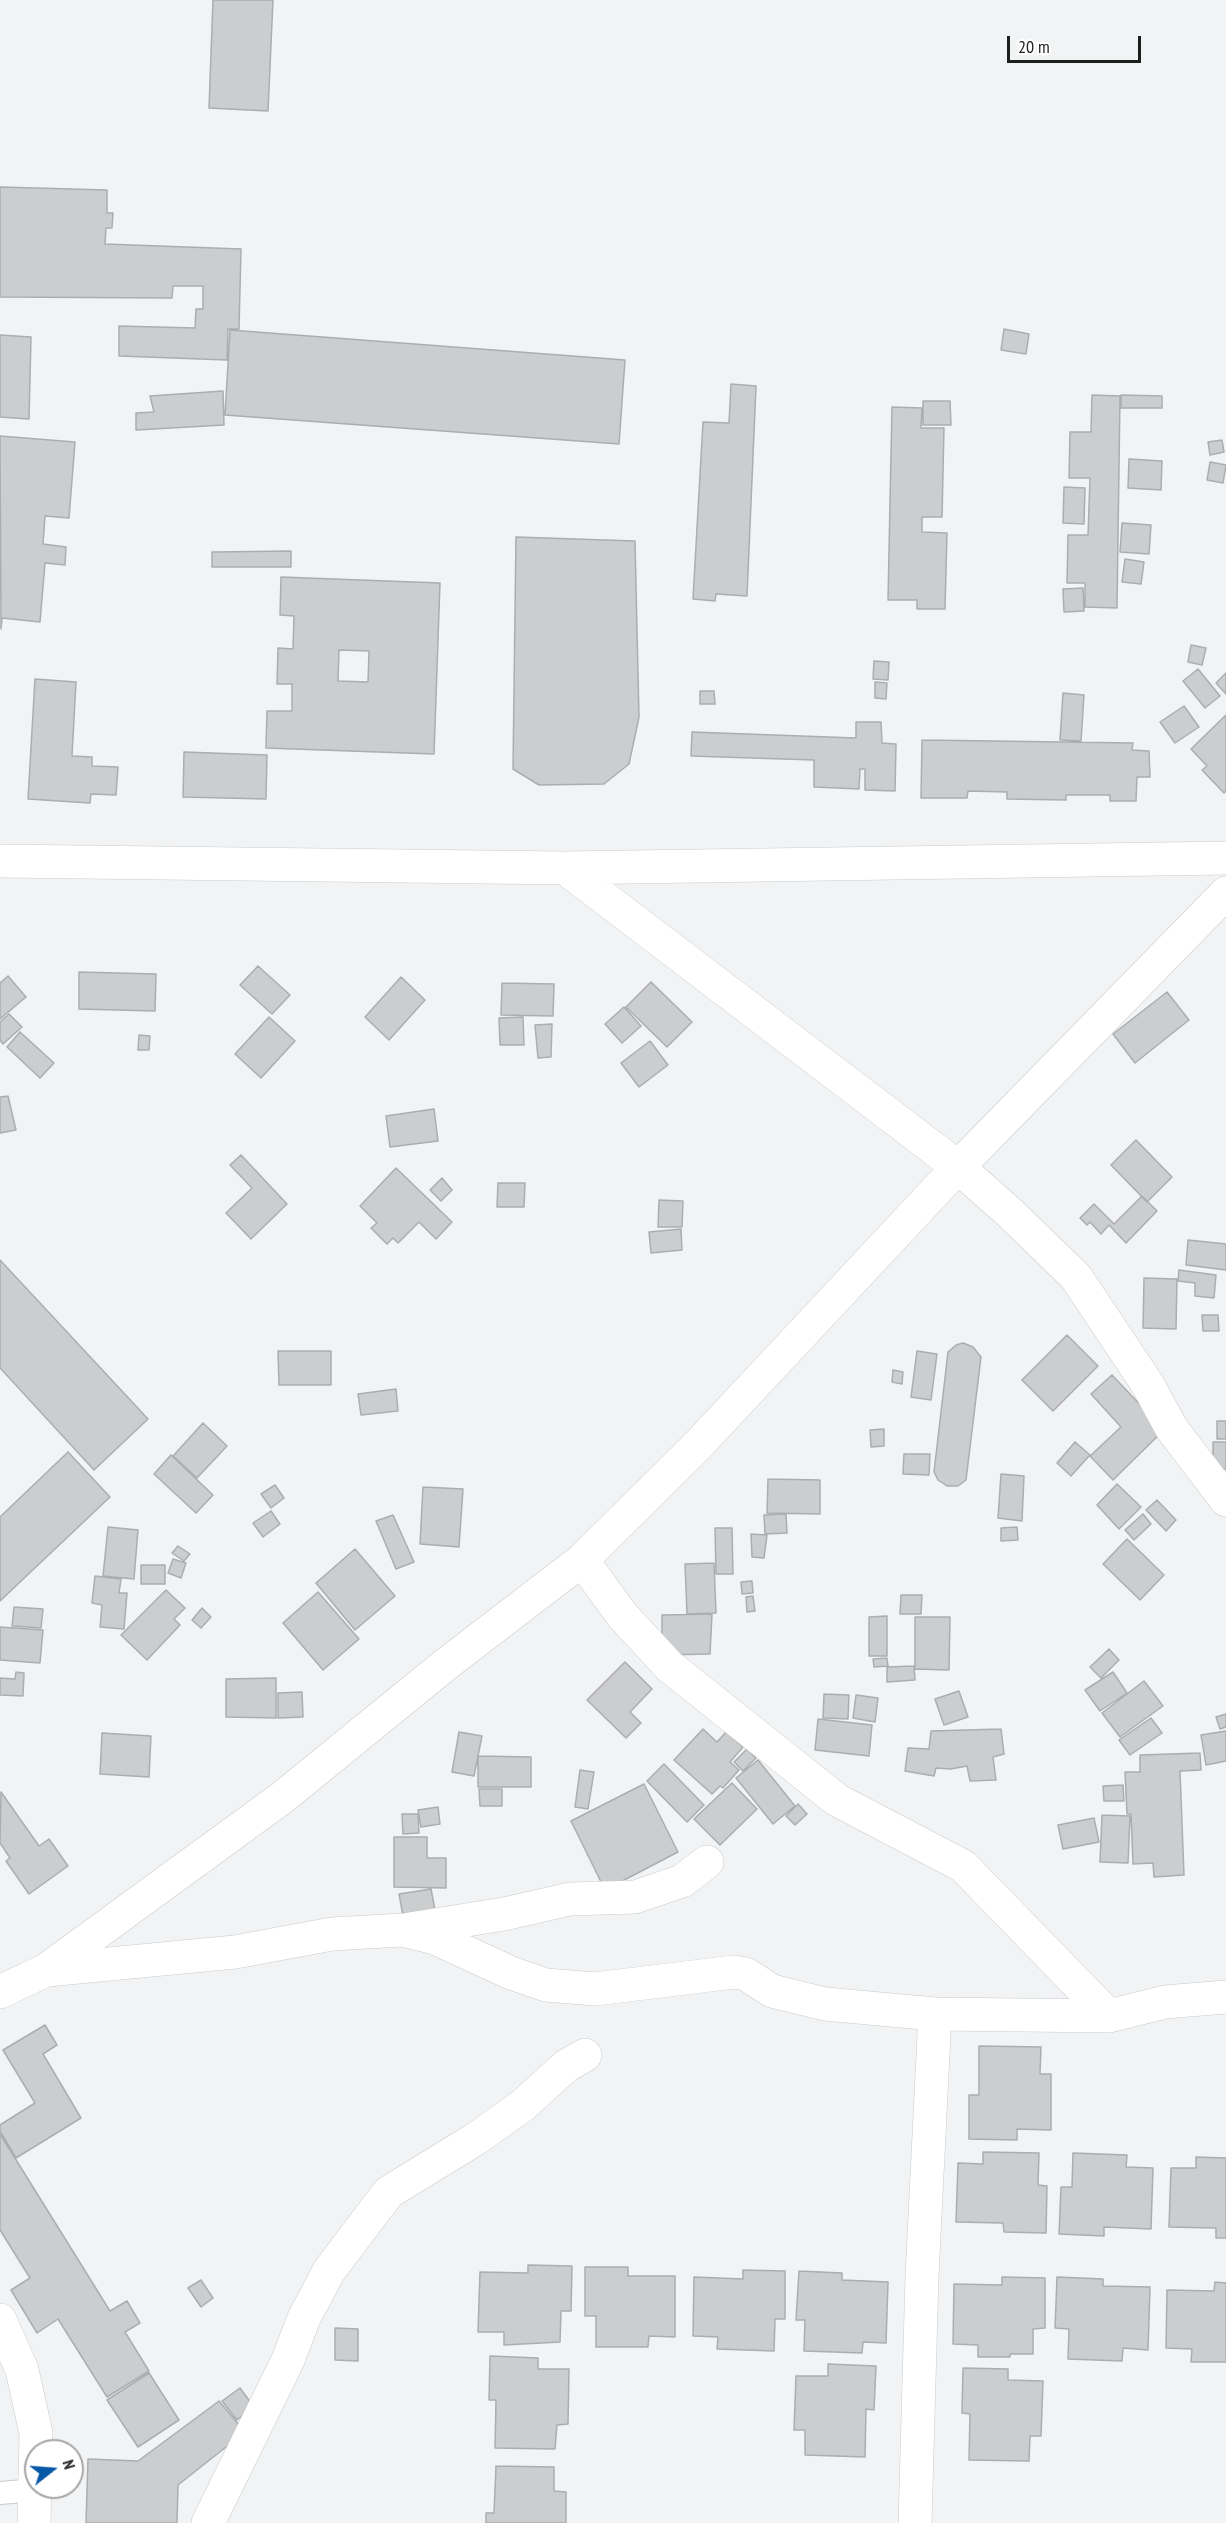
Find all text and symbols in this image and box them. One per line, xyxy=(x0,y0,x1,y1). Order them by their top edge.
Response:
scale bar xyxy=(1010,24,1144,62)
text: 20 m xyxy=(1018,35,1050,58)
north arrow xyxy=(24,2439,84,2499)
text: N xyxy=(58,2457,80,2471)

